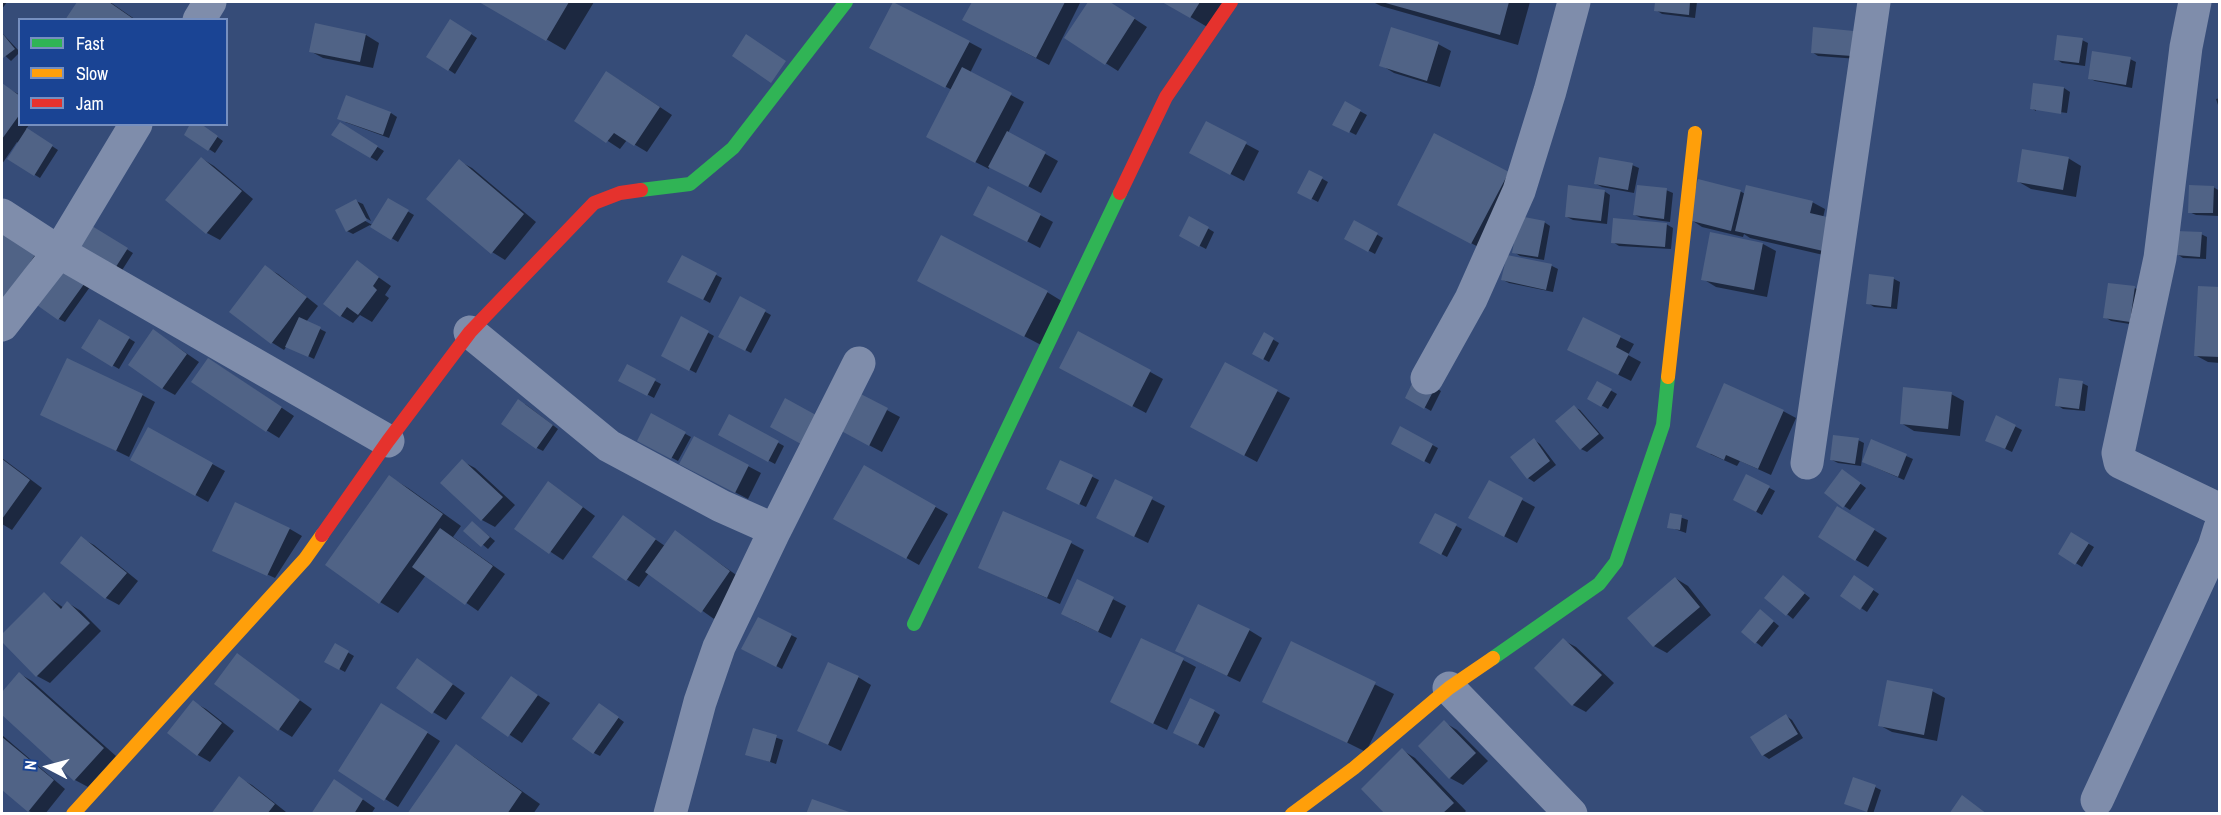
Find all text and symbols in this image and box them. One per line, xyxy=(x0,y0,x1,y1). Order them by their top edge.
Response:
legend xyxy=(18,18,228,126)
text: Fast xyxy=(76,31,104,56)
text: Slow xyxy=(76,61,108,86)
text: Jam xyxy=(76,91,104,116)
north arrow xyxy=(18,737,78,797)
text: N xyxy=(19,759,42,771)

